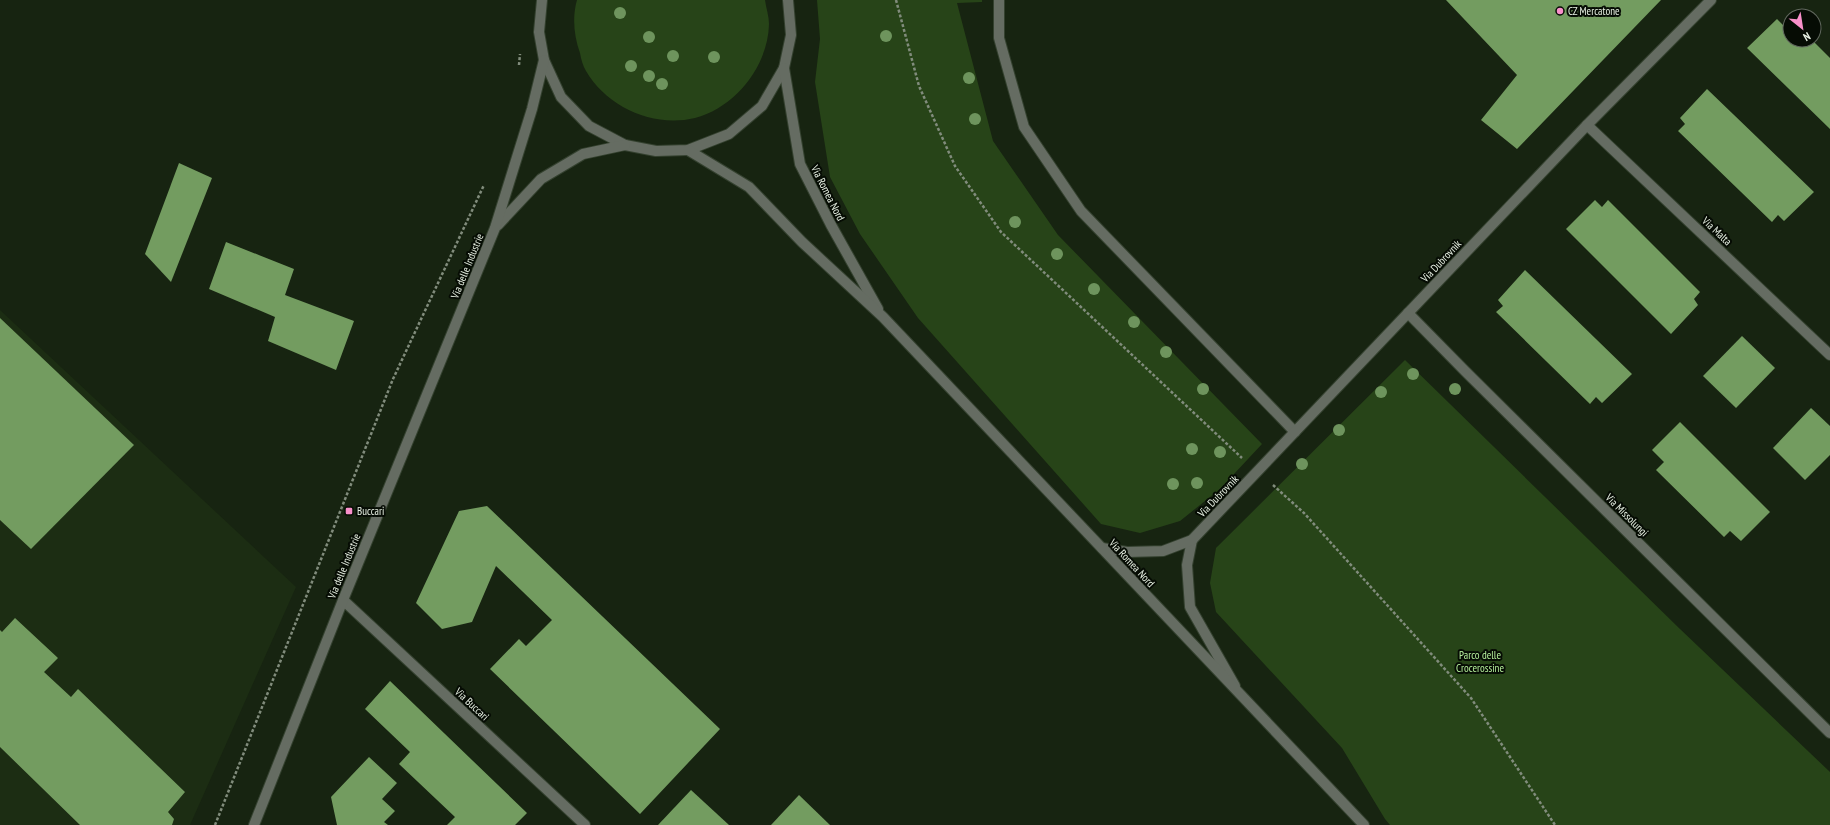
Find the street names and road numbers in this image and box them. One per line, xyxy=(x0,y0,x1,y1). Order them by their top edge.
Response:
street label: Via Romea Nord xyxy=(808,162,848,223)
street label: Via Malta xyxy=(1698,213,1735,248)
street label: Via delle Industrie xyxy=(447,231,487,302)
street label: Via Dubrovnik xyxy=(1417,236,1465,286)
street label: Via Dubrovnik xyxy=(1194,472,1242,521)
street label: Via Missolungi xyxy=(1602,490,1651,539)
street label: Via delle Industrie xyxy=(324,531,364,602)
street label: Via Romea Nord xyxy=(1105,535,1158,590)
street label: Via Buccari xyxy=(451,684,492,723)

